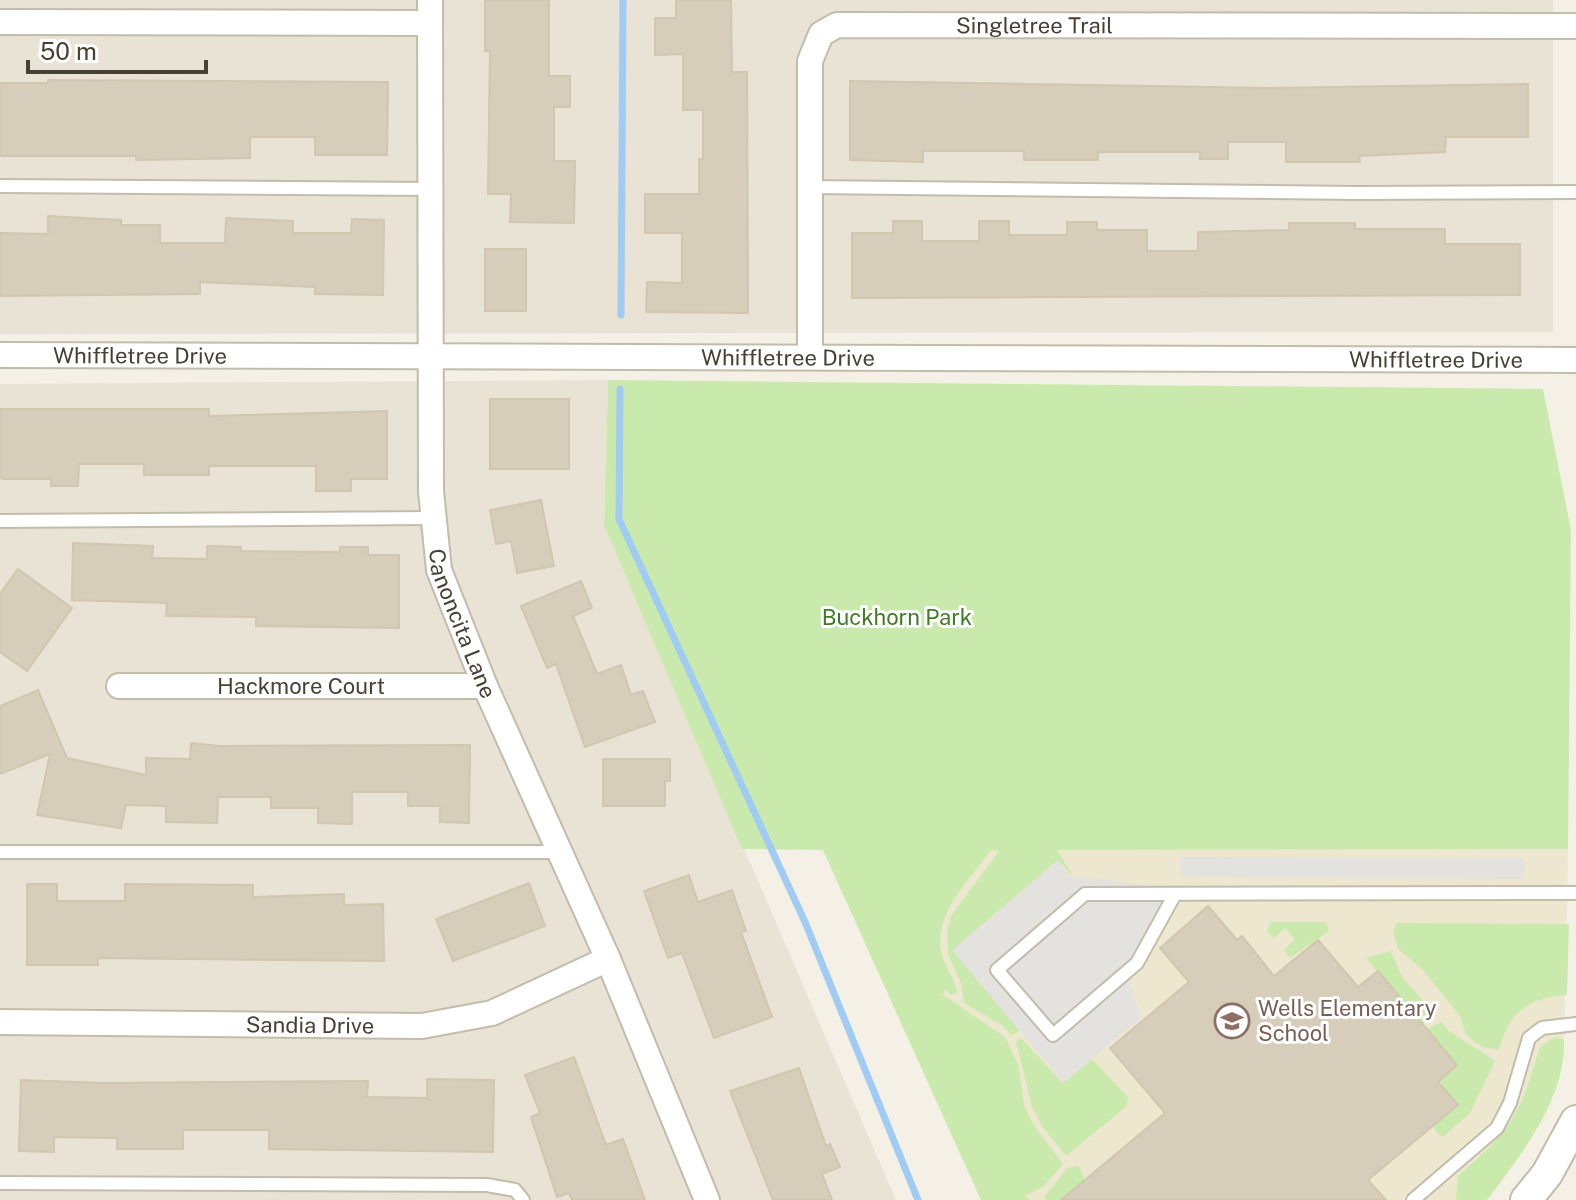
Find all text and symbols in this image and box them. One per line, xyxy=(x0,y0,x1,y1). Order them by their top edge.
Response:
street label: Singletree Trail xyxy=(956,12,1113,38)
scale bar xyxy=(28,24,206,74)
text: 50 m xyxy=(40,37,97,65)
street label: Whiffletree Drive xyxy=(53,342,227,369)
street label: Whiffletree Drive xyxy=(701,344,875,371)
street label: Whiffletree Drive xyxy=(1349,346,1523,373)
street label: Canoncita Lane xyxy=(424,547,502,702)
park label: Buckhorn Park xyxy=(822,604,972,630)
street label: Hackmore Court xyxy=(217,673,385,699)
place label: Wells Elementary School xyxy=(1258,995,1437,1046)
school or university icon: Wells Elementary School xyxy=(1213,1002,1251,1040)
street label: Sandia Drive xyxy=(246,1011,374,1039)

